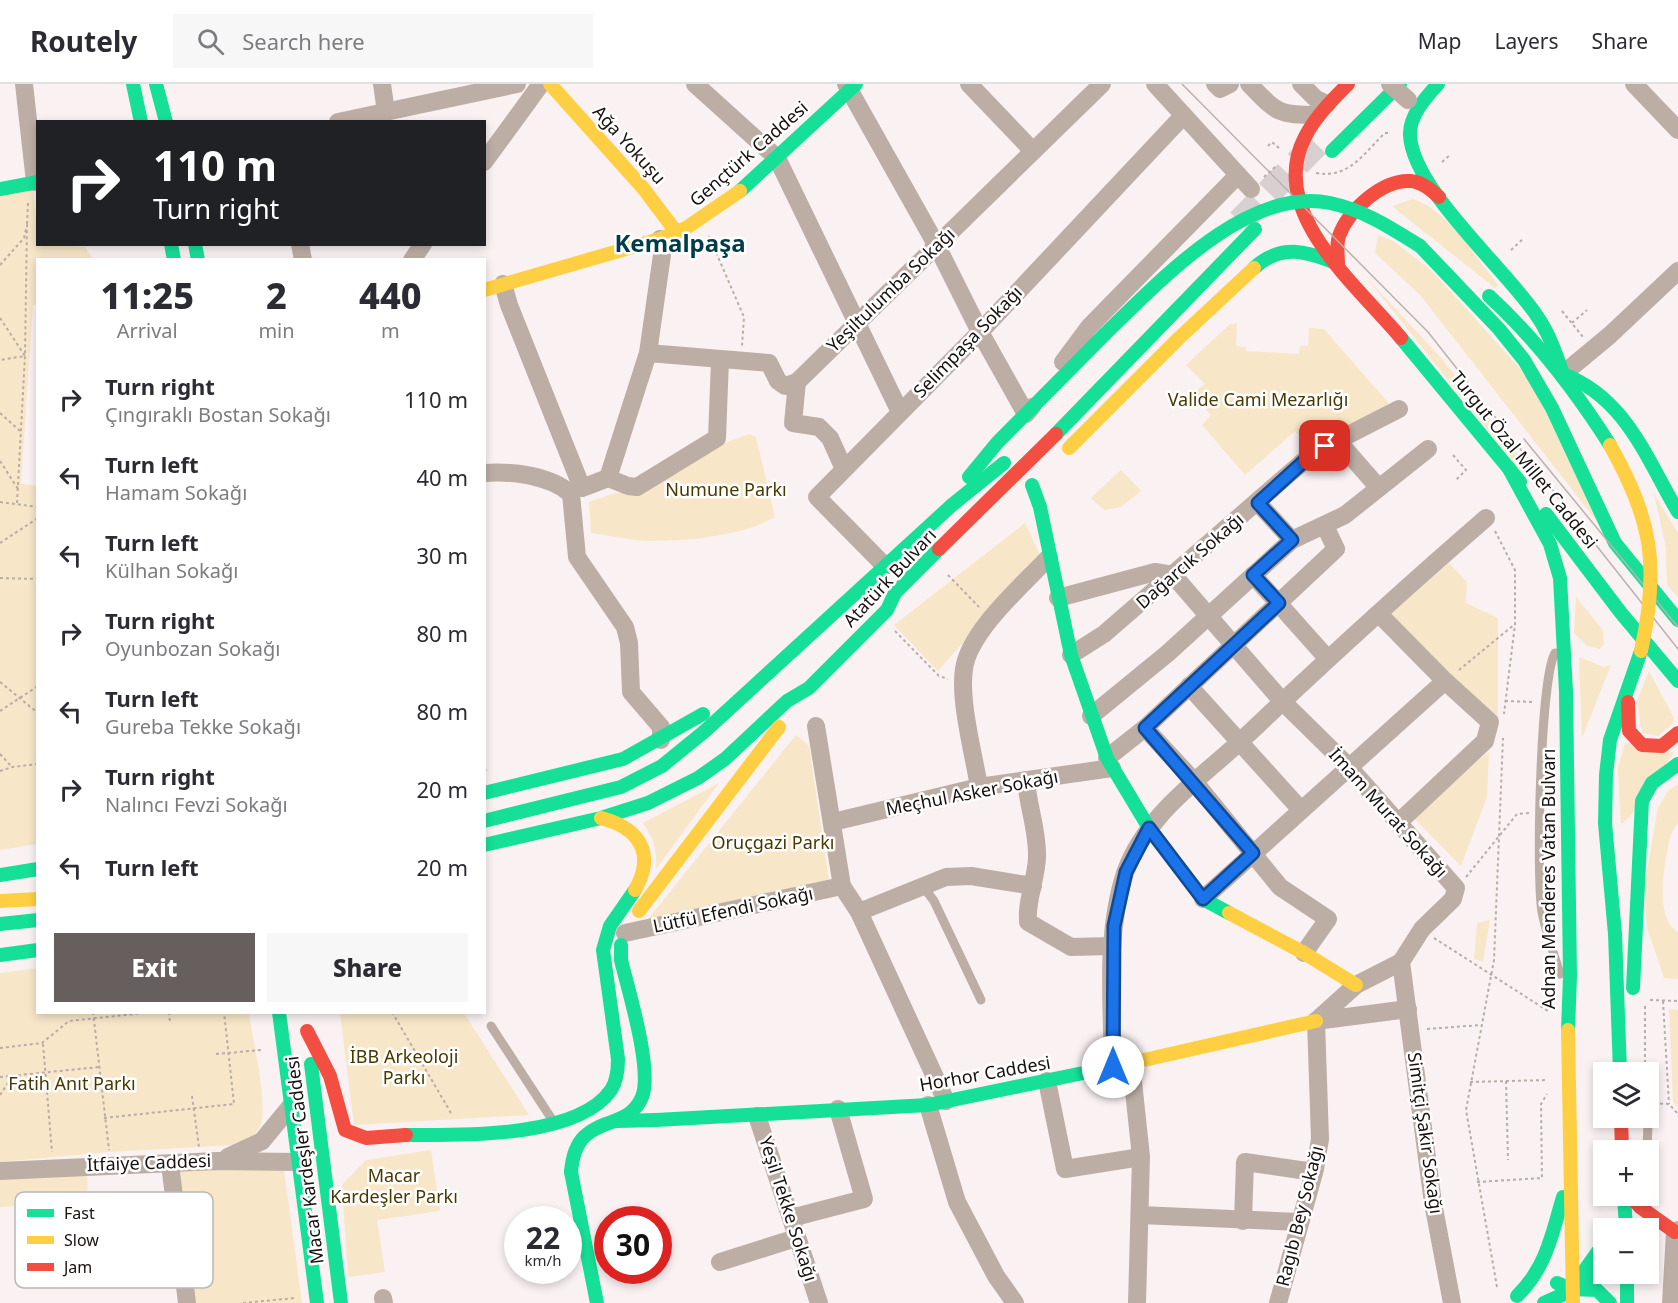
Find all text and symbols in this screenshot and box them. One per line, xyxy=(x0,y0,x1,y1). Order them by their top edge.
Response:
search box xyxy=(173,14,593,68)
text: Routely xyxy=(30,22,137,60)
icon: search xyxy=(194,25,227,58)
text: Search here xyxy=(242,26,365,56)
text: Map xyxy=(1418,27,1462,55)
text: Layers xyxy=(1495,27,1559,55)
text: Share xyxy=(1592,27,1648,55)
street label: Gençtürk Caddesi xyxy=(684,95,813,211)
street label: Ağa Yokuşu xyxy=(588,100,671,189)
text: 110 m xyxy=(153,136,277,193)
icon: right xyxy=(54,144,132,222)
text: Turn right xyxy=(153,190,279,227)
street label: Yeşiltulumba Sokağı xyxy=(821,222,960,357)
district label: Kemalpaşa xyxy=(614,226,746,259)
text: 11:25 xyxy=(100,271,194,320)
text: 2 xyxy=(266,271,287,320)
text: 440 xyxy=(359,271,422,320)
street label: Selimpaşa Sokağı xyxy=(908,280,1027,402)
text: Arrival xyxy=(117,317,178,344)
text: min xyxy=(258,317,295,344)
text: m xyxy=(381,317,400,344)
street label: Turgut Özal Millet Caddesi xyxy=(1446,366,1604,553)
text: Turn right xyxy=(105,371,215,401)
icon: right xyxy=(54,383,87,416)
text: 110 m xyxy=(404,384,468,414)
park label: Valide Cami Mezarlığı xyxy=(1168,387,1348,411)
text: Çıngıraklı Bostan Sokağı xyxy=(105,401,331,428)
pin xyxy=(1299,420,1350,471)
icon: arrive xyxy=(1308,429,1341,462)
text: Turn left xyxy=(105,449,199,479)
icon: left xyxy=(54,461,87,494)
text: 40 m xyxy=(417,462,468,492)
park label: Numune Parkı xyxy=(665,477,787,501)
text: Hamam Sokağı xyxy=(105,479,247,506)
street label: Dağarcık Sokağı xyxy=(1130,507,1248,614)
street label: Atatürk Bulvarı xyxy=(837,523,941,632)
text: Turn left xyxy=(105,527,199,557)
icon: left xyxy=(54,539,87,572)
text: 30 m xyxy=(417,540,468,570)
text: Külhan Sokağı xyxy=(105,557,238,584)
text: Turn right xyxy=(105,605,215,635)
icon: right xyxy=(54,617,87,650)
text: 80 m xyxy=(417,618,468,648)
text: Oyunbozan Sokağı xyxy=(105,635,280,662)
text: Turn left xyxy=(105,683,199,713)
icon: left xyxy=(54,695,87,728)
text: 80 m xyxy=(417,696,468,726)
text: Gureba Tekke Sokağı xyxy=(105,713,301,740)
street label: İmam Murat Sokağı xyxy=(1324,742,1453,882)
street label: Adnan Menderes Vatan Bulvarı xyxy=(1536,749,1560,1009)
text: Turn right xyxy=(105,761,215,791)
street label: Meçhul Asker Sokağı xyxy=(884,764,1060,820)
icon: right xyxy=(54,773,87,806)
text: 20 m xyxy=(417,774,468,804)
text: Nalıncı Fevzi Sokağı xyxy=(105,791,288,818)
park label: Oruçgazi Parkı xyxy=(712,830,834,854)
icon: left xyxy=(54,851,87,884)
text: Turn left xyxy=(105,852,199,882)
text: 20 m xyxy=(417,852,468,882)
street label: Lütfü Efendi Sokağı xyxy=(651,880,815,938)
button: Exit xyxy=(54,933,255,1002)
button: Share xyxy=(267,933,468,1002)
position arrow xyxy=(1081,1035,1145,1099)
park label: İBB Arkeoloji Parkı xyxy=(350,1044,458,1089)
street label: Horhor Caddesi xyxy=(917,1050,1052,1096)
street label: Simitçi Şakir Sokağı xyxy=(1403,1050,1449,1215)
street label: Macar Kardeşler Caddesi xyxy=(279,1055,329,1265)
map controls xyxy=(1593,1062,1659,1284)
button: layers xyxy=(1593,1062,1659,1128)
park label: Fatih Anıt Parkı xyxy=(8,1071,136,1095)
street label: Yeşil Tekke Sokağı xyxy=(754,1133,824,1284)
button: + xyxy=(1593,1140,1659,1206)
street label: Ragıb Bey Sokağı xyxy=(1270,1143,1328,1289)
street label: İtfaiye Caddesi xyxy=(86,1148,212,1176)
park label: Macar Kardeşler Parkı xyxy=(330,1163,458,1208)
legend xyxy=(15,1192,213,1288)
text: Fast xyxy=(64,1202,95,1224)
speed limit sign: 30 xyxy=(594,1206,672,1284)
text: 22 xyxy=(526,1217,560,1258)
button: − xyxy=(1593,1218,1659,1284)
text: Slow xyxy=(64,1229,99,1251)
text: km/h xyxy=(525,1250,561,1270)
text: Jam xyxy=(62,1256,92,1278)

